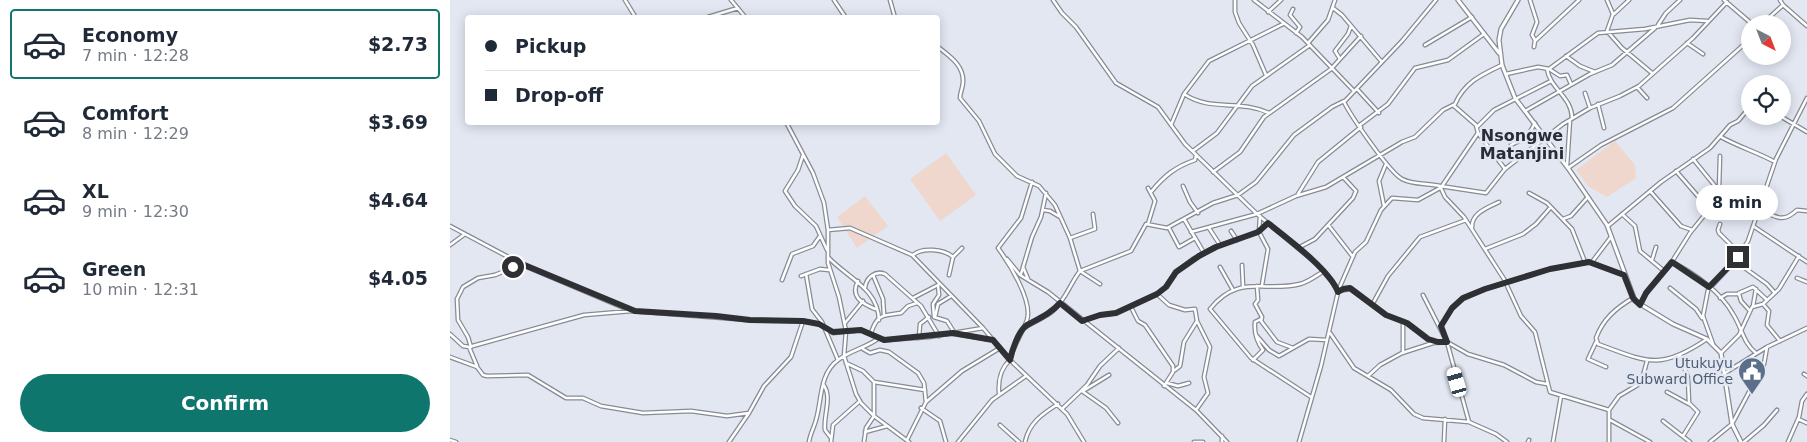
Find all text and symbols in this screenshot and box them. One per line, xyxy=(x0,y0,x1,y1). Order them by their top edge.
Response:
north arrow xyxy=(1741,15,1791,65)
map controls xyxy=(1741,15,1791,125)
icon: car xyxy=(22,22,67,67)
text: Economy xyxy=(82,24,178,46)
text: $2.73 xyxy=(368,33,428,55)
text: Pickup xyxy=(515,35,586,57)
text: 7 min · 12:28 xyxy=(82,46,189,65)
button: locate xyxy=(1741,75,1791,125)
text: Drop-off xyxy=(515,84,603,106)
icon: car xyxy=(22,100,67,145)
text: Comfort xyxy=(82,102,169,124)
text: $3.69 xyxy=(368,111,428,133)
text: 8 min · 12:29 xyxy=(82,124,189,143)
district label: Nsongwe Matanjini xyxy=(1480,126,1564,163)
icon: car xyxy=(22,178,67,223)
text: XL xyxy=(82,180,109,202)
callout: 8 min xyxy=(1697,184,1779,220)
text: $4.64 xyxy=(368,189,428,211)
text: 8 min xyxy=(1712,193,1762,212)
text: 9 min · 12:30 xyxy=(82,202,189,221)
route end xyxy=(1727,246,1749,268)
icon: car xyxy=(22,256,67,301)
route start xyxy=(502,256,524,278)
text: Green xyxy=(82,258,146,280)
text: $4.05 xyxy=(368,267,428,289)
text: 10 min · 12:31 xyxy=(82,280,199,299)
place label: Utukuyu Subward Office xyxy=(1627,355,1733,387)
public building icon: Utukuyu Subward Office xyxy=(1737,356,1767,395)
car xyxy=(1445,366,1468,398)
button: Confirm xyxy=(20,374,430,432)

